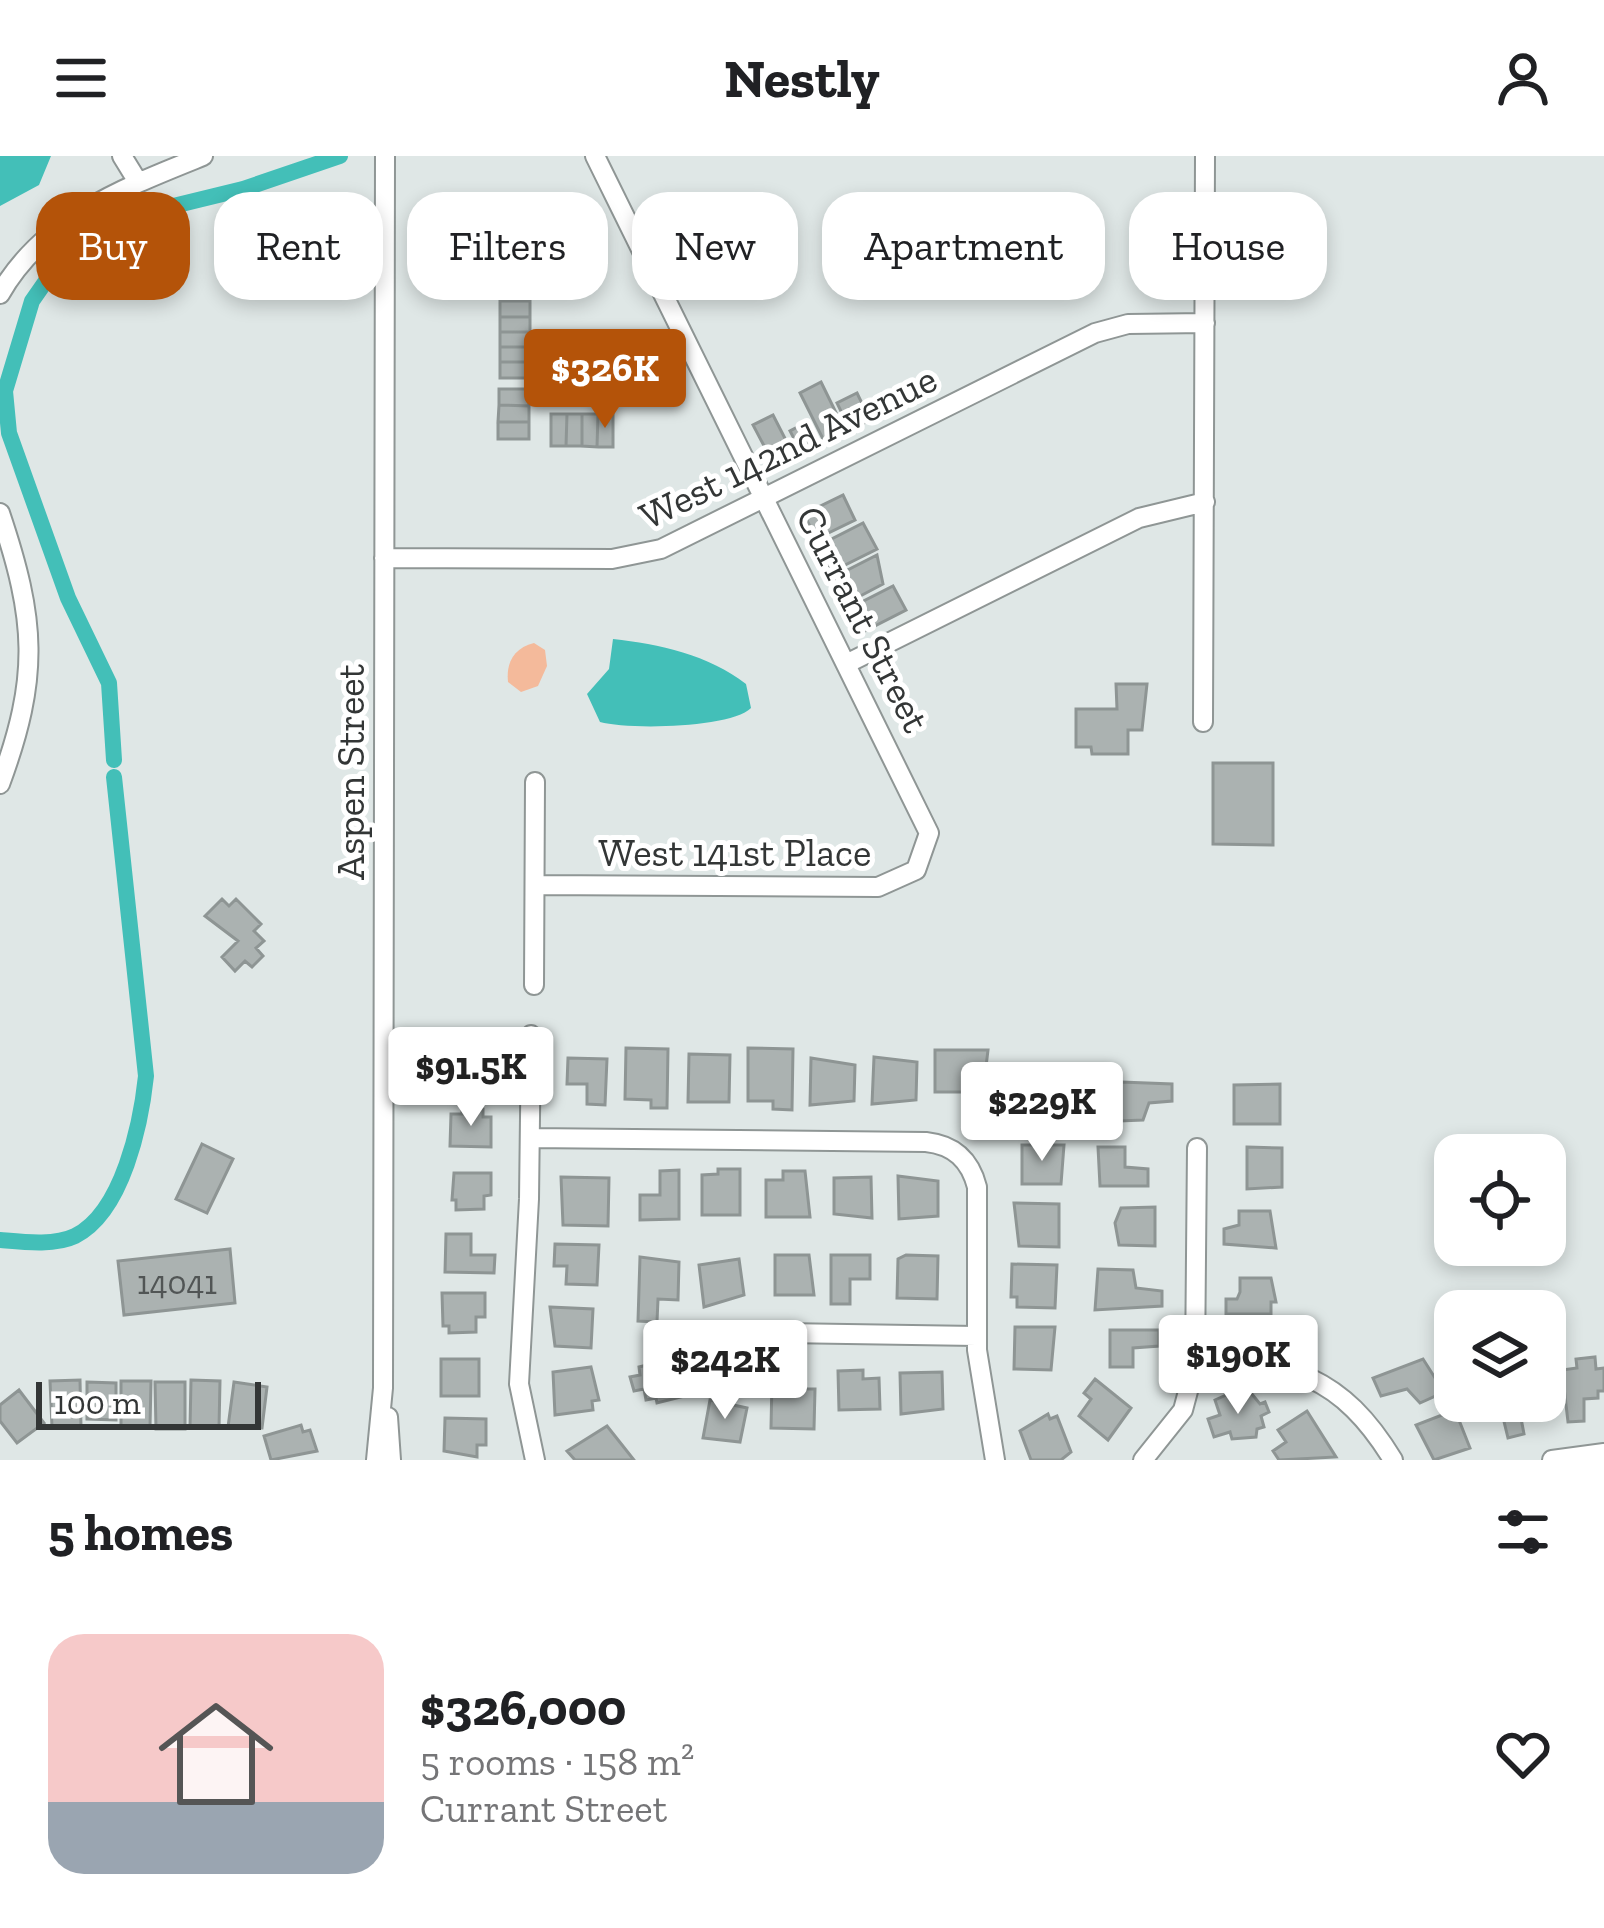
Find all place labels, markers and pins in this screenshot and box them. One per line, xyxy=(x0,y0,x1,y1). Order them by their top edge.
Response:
pin: $326K xyxy=(521,329,689,431)
pin: $91.5K xyxy=(373,1027,569,1129)
pin: $229K xyxy=(958,1062,1126,1164)
pin: $190K xyxy=(1154,1315,1322,1417)
pin: $242K xyxy=(641,1320,809,1422)

